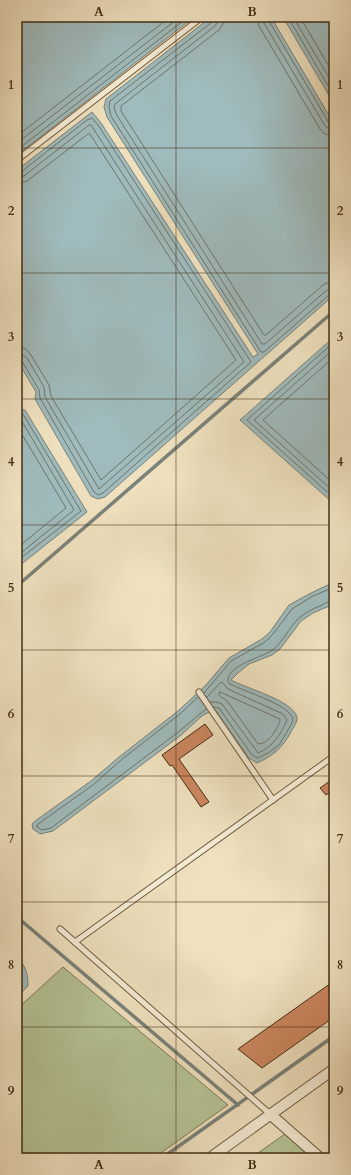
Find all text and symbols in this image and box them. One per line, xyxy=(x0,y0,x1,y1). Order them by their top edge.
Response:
text: A xyxy=(94,3,104,21)
text: B xyxy=(247,3,257,21)
text: 1 xyxy=(8,76,14,94)
text: 1 xyxy=(337,76,343,94)
text: 2 xyxy=(8,202,15,220)
text: 2 xyxy=(337,202,344,220)
text: 3 xyxy=(8,328,15,346)
text: 3 xyxy=(337,328,344,346)
text: 4 xyxy=(8,453,15,471)
text: 4 xyxy=(337,453,344,471)
text: 5 xyxy=(8,579,14,597)
text: 5 xyxy=(337,579,343,597)
text: 6 xyxy=(8,705,15,723)
text: 6 xyxy=(337,705,344,723)
text: 7 xyxy=(8,830,15,848)
text: 7 xyxy=(337,830,344,848)
text: 8 xyxy=(8,956,14,974)
text: 8 xyxy=(337,956,343,974)
text: 9 xyxy=(8,1082,15,1100)
text: 9 xyxy=(337,1082,344,1100)
text: A xyxy=(94,1156,104,1174)
text: B xyxy=(247,1156,257,1174)

